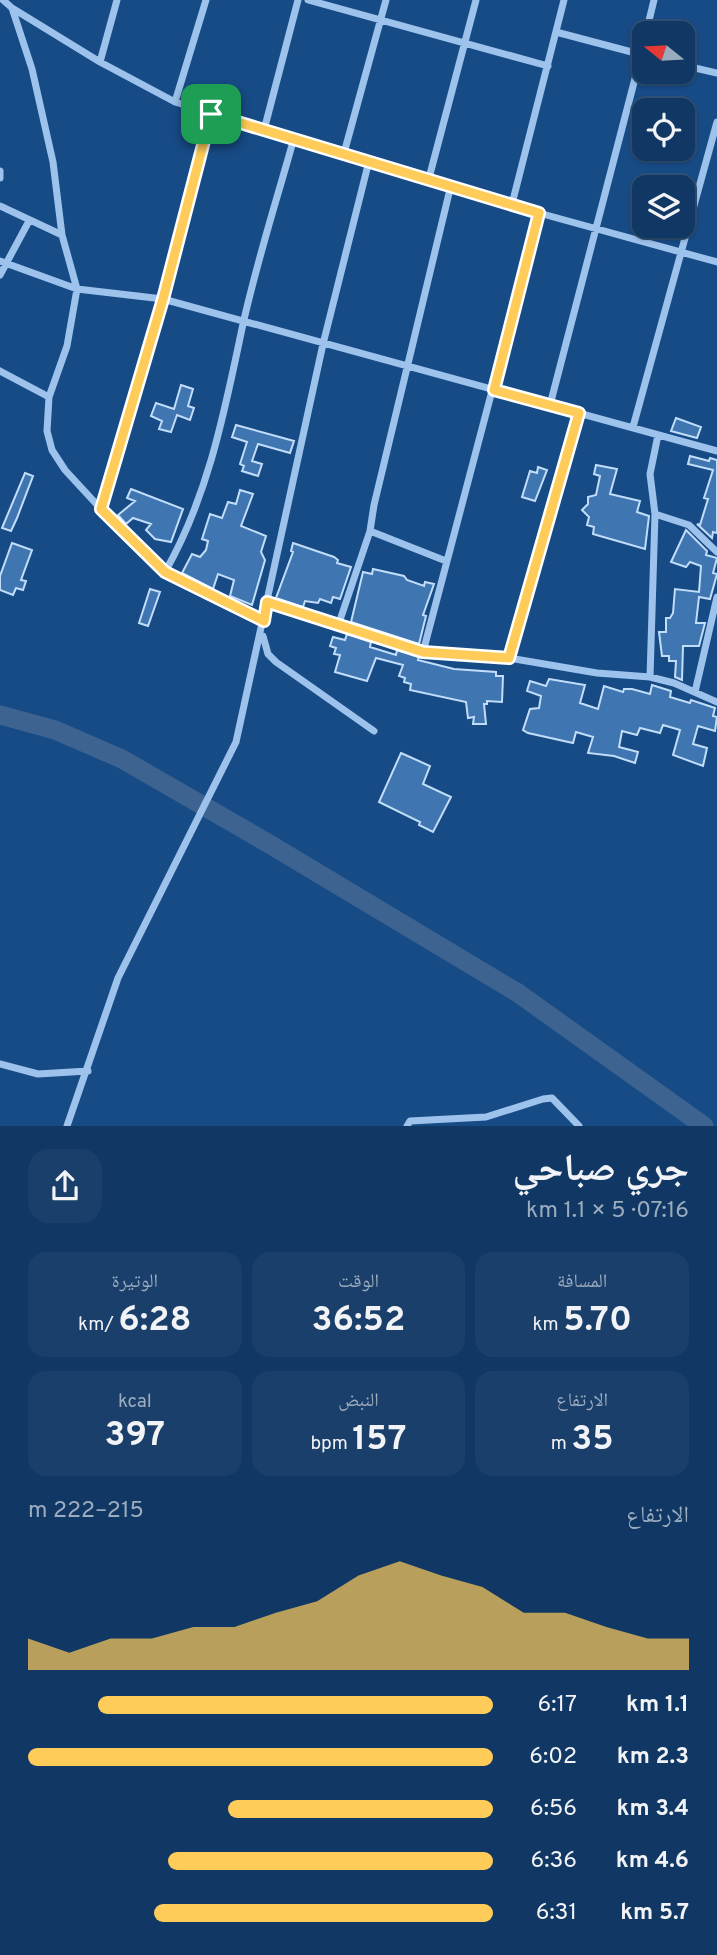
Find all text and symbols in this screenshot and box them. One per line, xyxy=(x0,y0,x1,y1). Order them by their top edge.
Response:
north arrow xyxy=(632,21,695,84)
map controls xyxy=(632,21,695,238)
pin xyxy=(181,84,241,144)
icon: arrive xyxy=(192,95,230,133)
button: locate xyxy=(632,98,695,161)
button: layers xyxy=(632,175,695,238)
text: جري صباحي xyxy=(513,1146,689,1195)
button: share xyxy=(28,1149,102,1223)
text: 07:16 · 5 × 1.1 km xyxy=(526,1197,689,1226)
text: الوتيرة xyxy=(112,1270,158,1294)
text: الوقت xyxy=(338,1270,379,1294)
text: المسافة xyxy=(557,1270,607,1294)
text: 6:28 xyxy=(118,1299,192,1343)
text: 36:52 xyxy=(312,1299,405,1343)
text: 5.70 xyxy=(563,1299,632,1343)
text: /km xyxy=(78,1313,118,1337)
text: km xyxy=(532,1313,563,1337)
text: النبض xyxy=(338,1389,379,1413)
text: الارتفاع xyxy=(556,1389,608,1413)
text: kcal xyxy=(118,1390,152,1414)
text: 397 xyxy=(105,1414,165,1458)
text: 157 xyxy=(352,1418,407,1462)
text: 35 xyxy=(571,1418,614,1462)
text: bpm xyxy=(311,1432,352,1456)
text: m xyxy=(551,1432,571,1456)
text: 215–222 m xyxy=(28,1497,144,1526)
text: الارتفاع xyxy=(626,1502,689,1531)
text: 6:17 xyxy=(538,1691,577,1720)
text: 1.1 km xyxy=(626,1691,689,1720)
text: 6:02 xyxy=(529,1743,577,1772)
text: 2.3 km xyxy=(617,1743,689,1772)
text: 6:56 xyxy=(530,1795,577,1824)
text: 3.4 km xyxy=(617,1795,689,1824)
text: 6:36 xyxy=(531,1847,577,1876)
text: 4.6 km xyxy=(616,1847,689,1876)
text: 6:31 xyxy=(536,1899,577,1928)
text: 5.7 km xyxy=(620,1899,689,1928)

